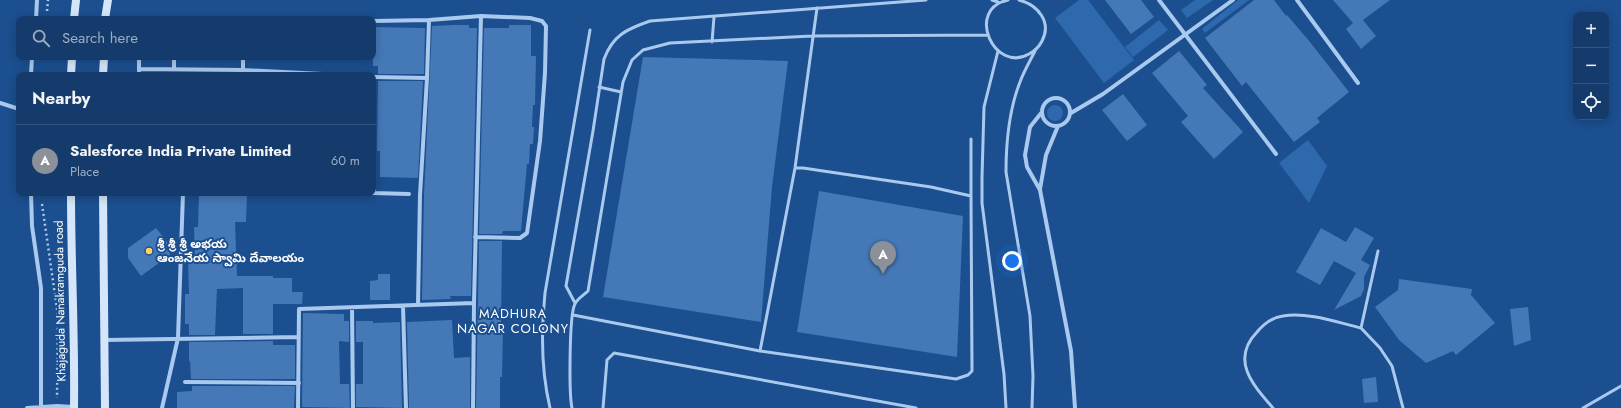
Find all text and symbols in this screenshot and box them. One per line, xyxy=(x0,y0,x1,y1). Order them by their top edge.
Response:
map controls xyxy=(1573,12,1609,120)
button: + xyxy=(1573,12,1609,48)
search box xyxy=(16,16,376,60)
icon: search xyxy=(30,27,52,49)
text: Search here xyxy=(62,27,138,49)
button: − xyxy=(1573,48,1609,84)
button: locate xyxy=(1573,84,1609,120)
text: Nearby xyxy=(32,86,90,110)
text: Salesforce India Private Limited xyxy=(70,140,291,162)
text: A xyxy=(40,151,50,170)
text: 60 m xyxy=(331,151,360,170)
text: Place xyxy=(70,162,99,181)
street label: Khajaguda Nanakramguda road xyxy=(50,220,70,382)
place label: శ్రీ శ్రీ శ్రీ అభయ ఆంజనేయ స్వామి దేవాలయం xyxy=(157,235,305,267)
pin: A xyxy=(870,241,896,274)
marker: శ్రీ శ్రీ శ్రీ అభయ ఆంజనేయ స్వామి దేవాలయం xyxy=(144,246,154,256)
your location xyxy=(1002,251,1022,271)
district label: MADHURA NAGAR COLONY xyxy=(457,304,569,338)

